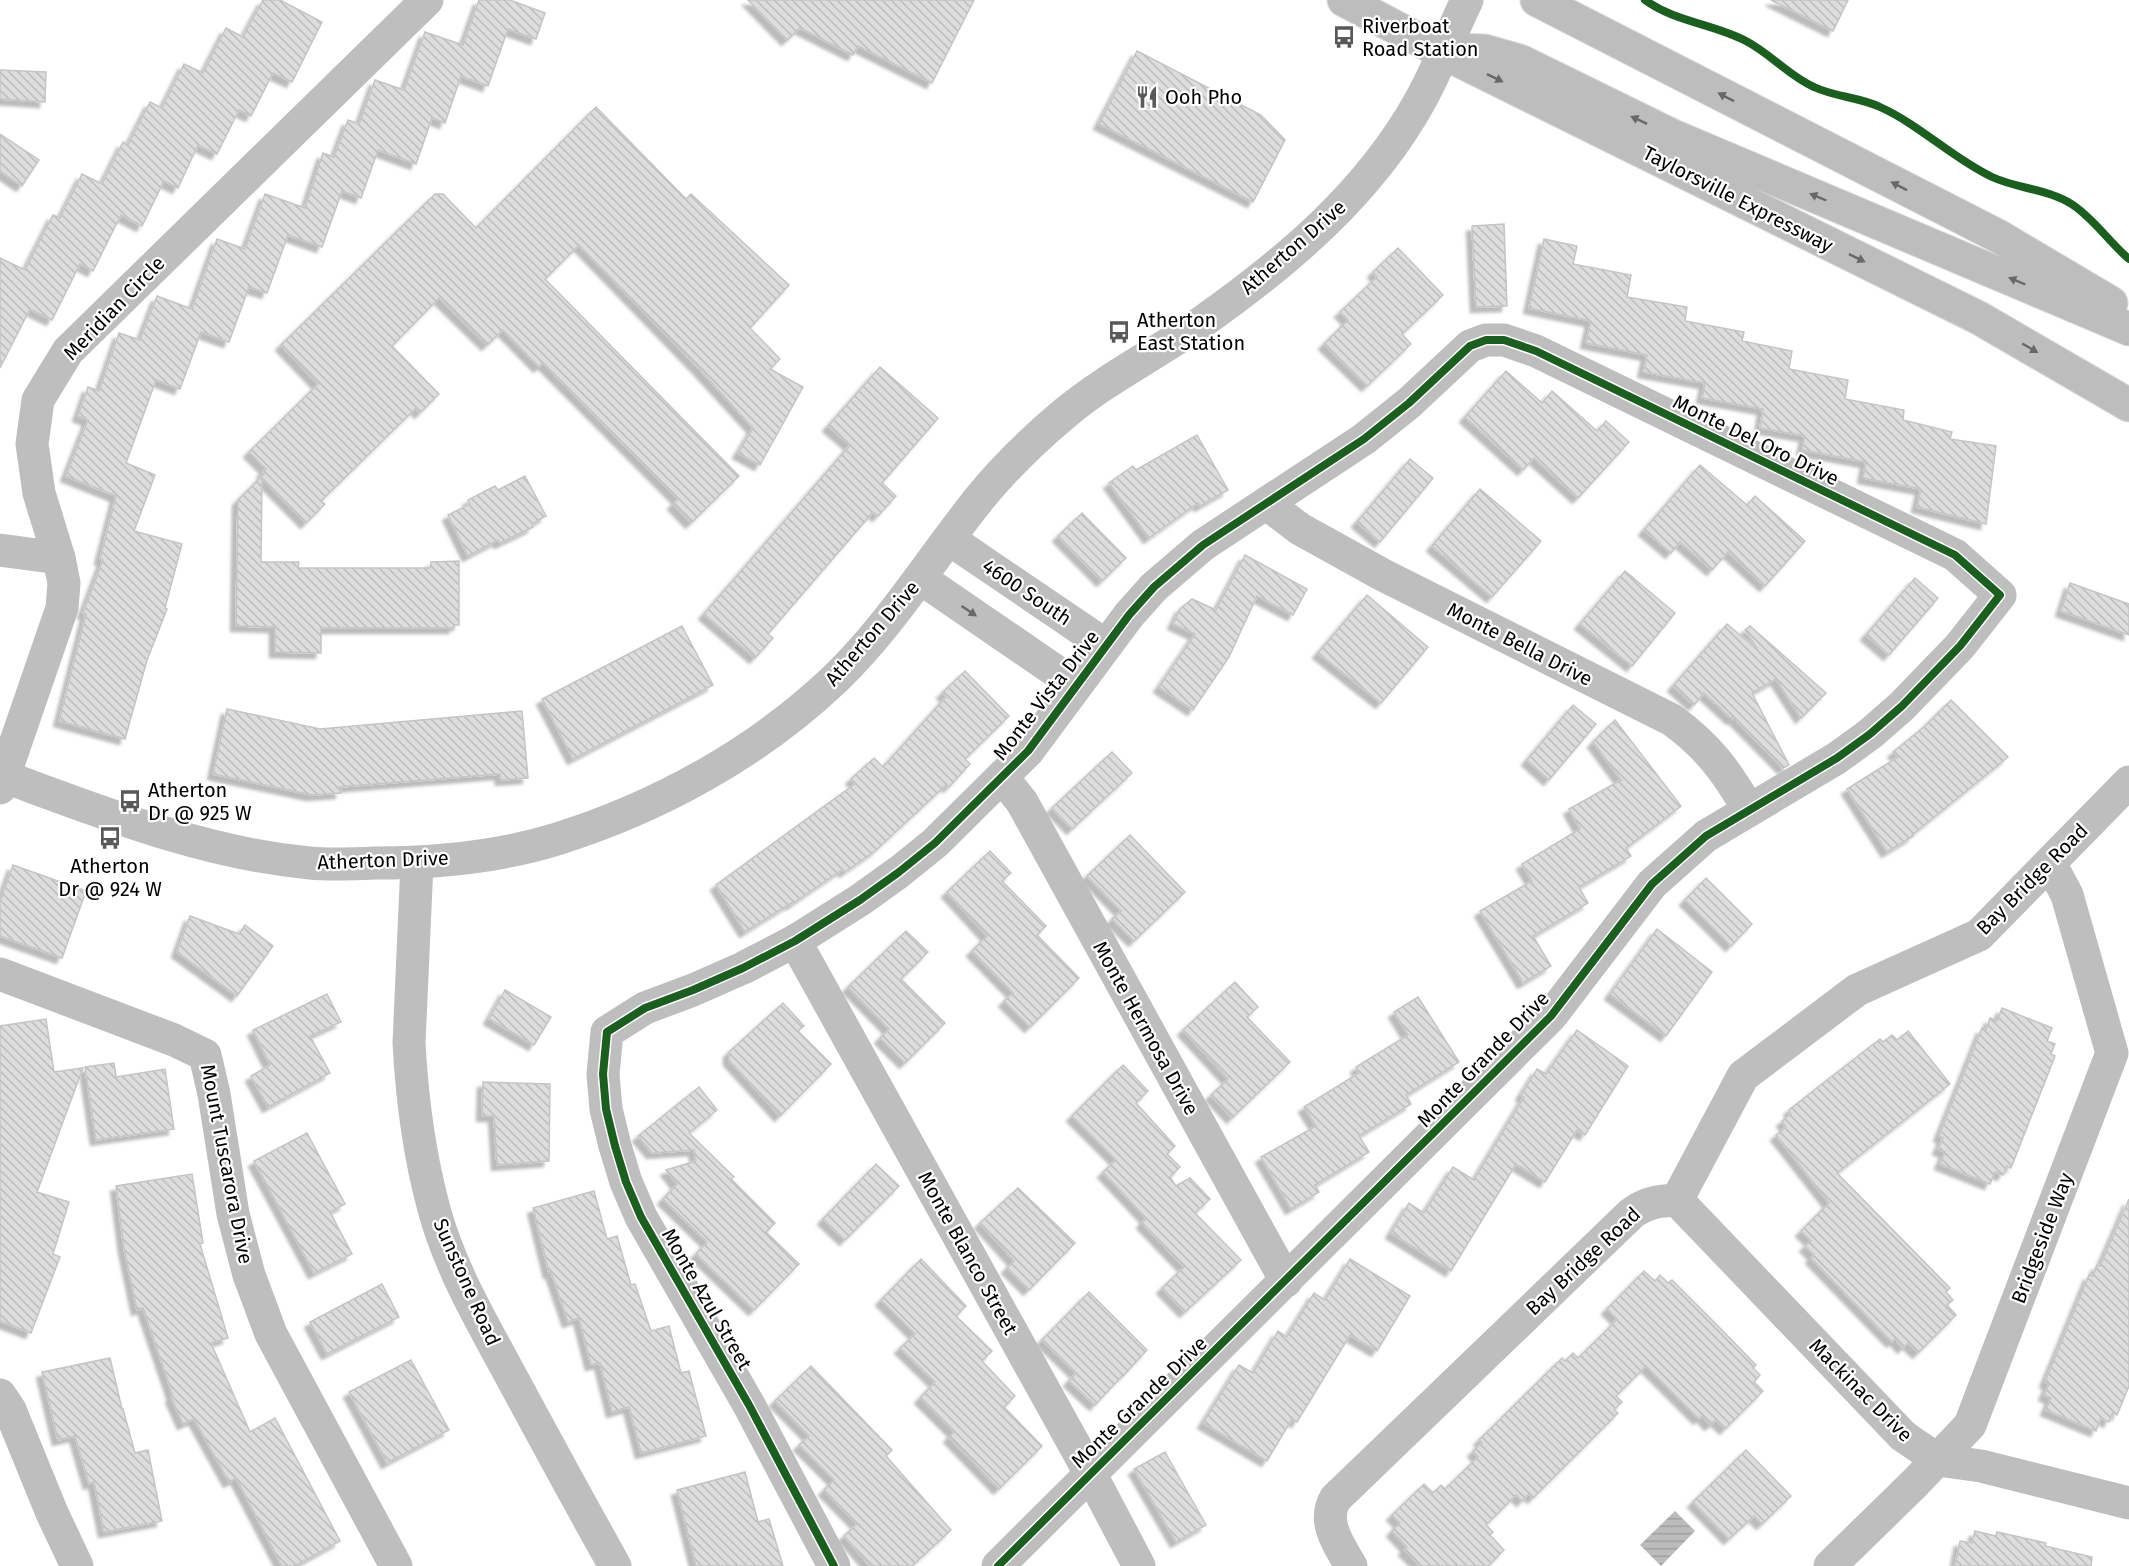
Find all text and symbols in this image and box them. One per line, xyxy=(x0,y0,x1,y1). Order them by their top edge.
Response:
place label: Riverboat Road Station xyxy=(1362,14,1479,61)
bus stop icon: Riverboat Road Station xyxy=(1331,24,1357,50)
one-way arrow xyxy=(1486,72,1504,82)
restaurant icon: Ooh Pho xyxy=(1134,84,1160,110)
place label: Ooh Pho xyxy=(1165,85,1242,109)
one-way arrow xyxy=(1717,92,1734,102)
one-way arrow xyxy=(1631,116,1648,125)
street label: Taylorsville Expressway xyxy=(1639,141,1837,257)
one-way arrow xyxy=(1891,181,1908,190)
one-way arrow xyxy=(1809,192,1827,201)
street label: Atherton Drive xyxy=(1235,195,1351,299)
street label: Meridian Circle xyxy=(58,251,170,365)
one-way arrow xyxy=(1849,254,1866,263)
one-way arrow xyxy=(2008,276,2026,285)
place label: Atherton East Station xyxy=(1137,308,1245,355)
bus stop icon: Atherton East Station xyxy=(1106,319,1132,345)
one-way arrow xyxy=(2022,343,2039,353)
street label: Monte Del Oro Drive xyxy=(1669,389,1843,491)
street label: 4600 South xyxy=(978,554,1076,630)
street label: Atherton Drive xyxy=(820,575,924,691)
street label: Monte Bella Drive xyxy=(1443,597,1597,691)
one-way arrow xyxy=(960,605,976,617)
street label: Monte Vista Drive xyxy=(988,625,1104,765)
place label: Atherton Dr @ 925 W xyxy=(148,778,252,825)
bus stop icon: Atherton Dr @ 925 W xyxy=(117,788,143,814)
street label: Bay Bridge Road xyxy=(1971,818,2093,940)
bus stop icon: Atherton Dr @ 924 W xyxy=(97,825,123,851)
street label: Atherton Drive xyxy=(317,846,449,874)
place label: Atherton Dr @ 924 W xyxy=(58,854,162,901)
street label: Monte Hermosa Drive xyxy=(1088,937,1204,1119)
street label: Monte Grande Drive xyxy=(1412,986,1554,1132)
street label: Mount Tuscarora Drive xyxy=(196,1062,258,1266)
street label: Monte Blanco Street xyxy=(913,1167,1023,1340)
street label: Bridgeside Way xyxy=(2006,1169,2078,1307)
street label: Bay Bridge Road xyxy=(1521,1202,1645,1320)
street label: Sunstone Road xyxy=(428,1215,506,1349)
street label: Monte Azul Street xyxy=(657,1224,758,1375)
street label: Monte Grande Drive xyxy=(1066,1331,1212,1473)
street label: Mackinac Drive xyxy=(1804,1333,1918,1447)

